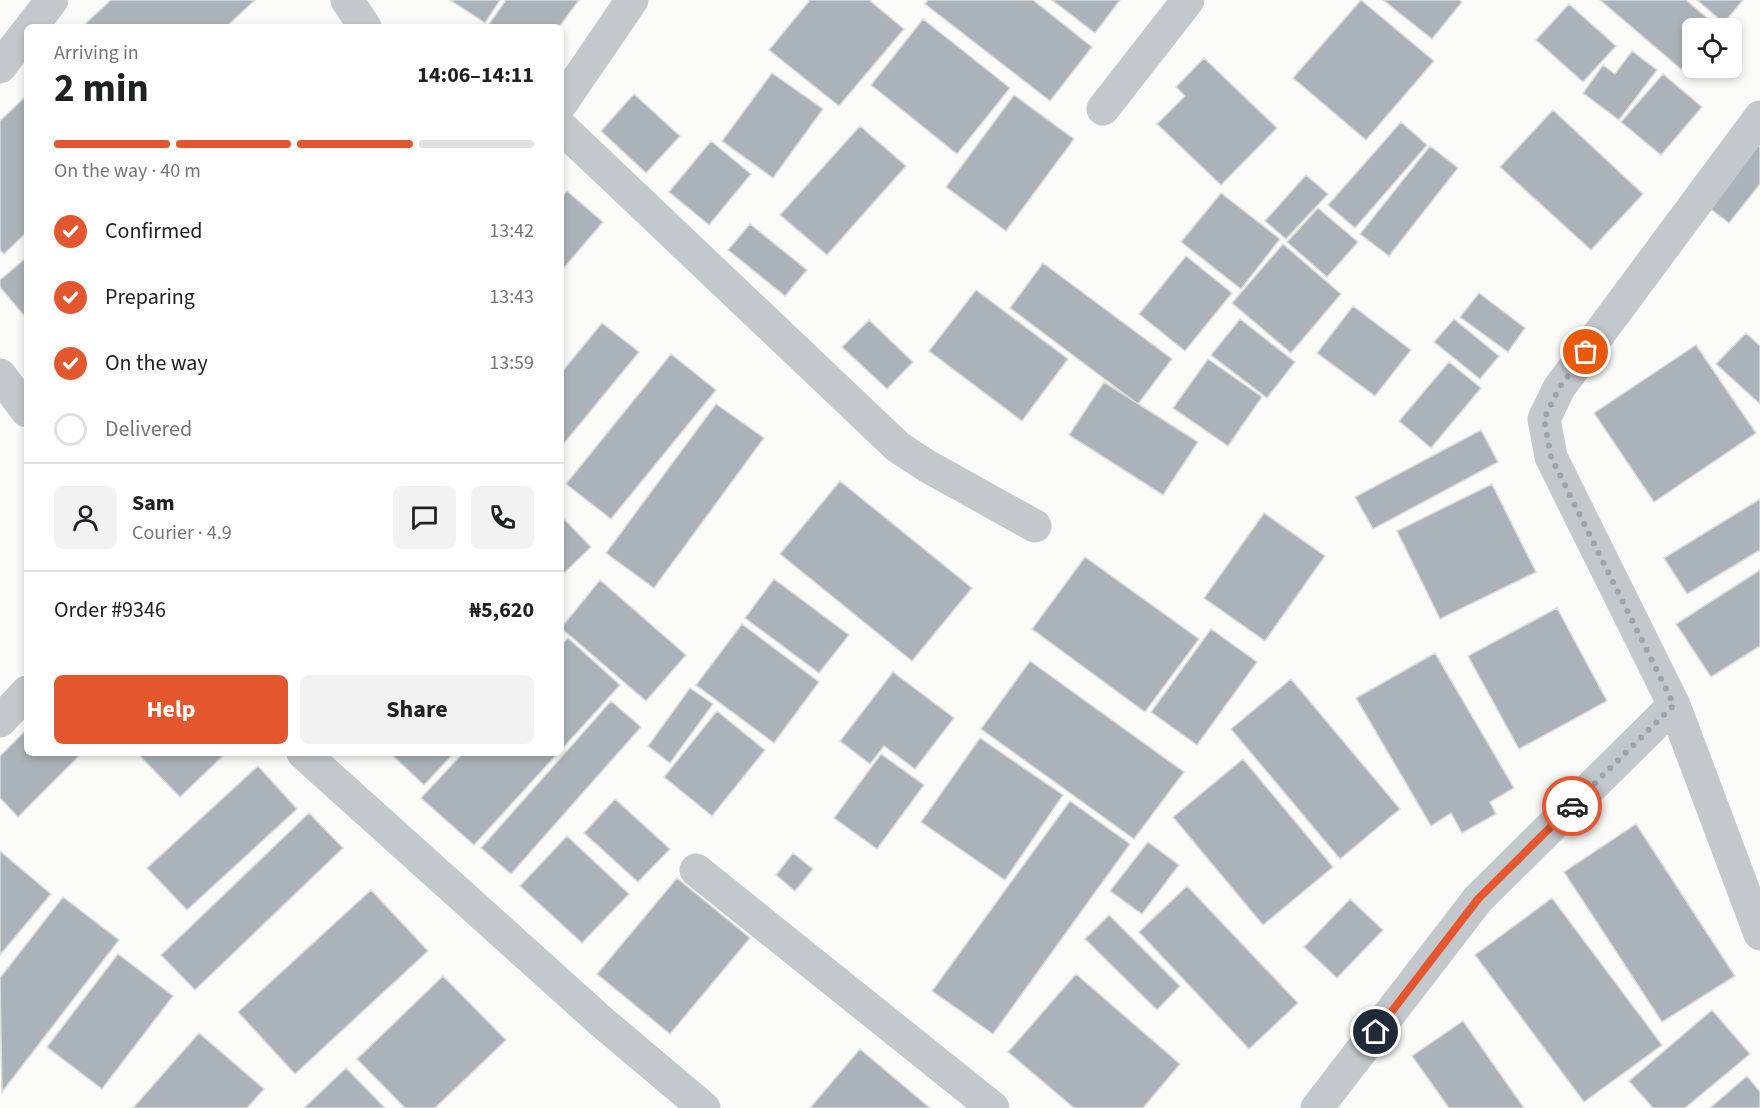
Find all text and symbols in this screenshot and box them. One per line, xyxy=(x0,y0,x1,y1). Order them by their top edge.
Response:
map controls xyxy=(1682,18,1742,78)
button: locate xyxy=(1682,18,1742,78)
text: Arriving in xyxy=(54,39,139,67)
text: 14:06–14:11 xyxy=(417,59,534,91)
text: 2 min xyxy=(54,61,149,117)
text: On the way · 40 m xyxy=(54,157,201,185)
icon: check xyxy=(54,215,87,248)
text: Confirmed xyxy=(105,215,202,247)
text: 13:42 xyxy=(489,217,534,245)
icon: check xyxy=(54,281,87,314)
text: Preparing xyxy=(105,281,195,313)
text: 13:43 xyxy=(489,283,534,311)
pin xyxy=(1560,326,1611,377)
icon: bag xyxy=(1569,335,1602,368)
icon: check xyxy=(54,347,87,380)
text: On the way xyxy=(105,347,208,379)
text: 13:59 xyxy=(489,349,534,377)
text: Delivered xyxy=(105,413,192,445)
button: person xyxy=(54,486,117,549)
button: chat xyxy=(393,486,456,549)
button: phone xyxy=(471,486,534,549)
text: Sam xyxy=(132,487,175,519)
text: Courier · 4.9 xyxy=(132,519,232,547)
text: Order #9346 xyxy=(54,594,166,626)
text: ₦5,620 xyxy=(469,594,534,626)
button: Help xyxy=(54,675,288,744)
button: Share xyxy=(300,675,534,744)
courier xyxy=(1542,776,1602,836)
icon: car xyxy=(1556,790,1589,823)
pin xyxy=(1350,1006,1401,1057)
icon: home xyxy=(1359,1015,1392,1048)

